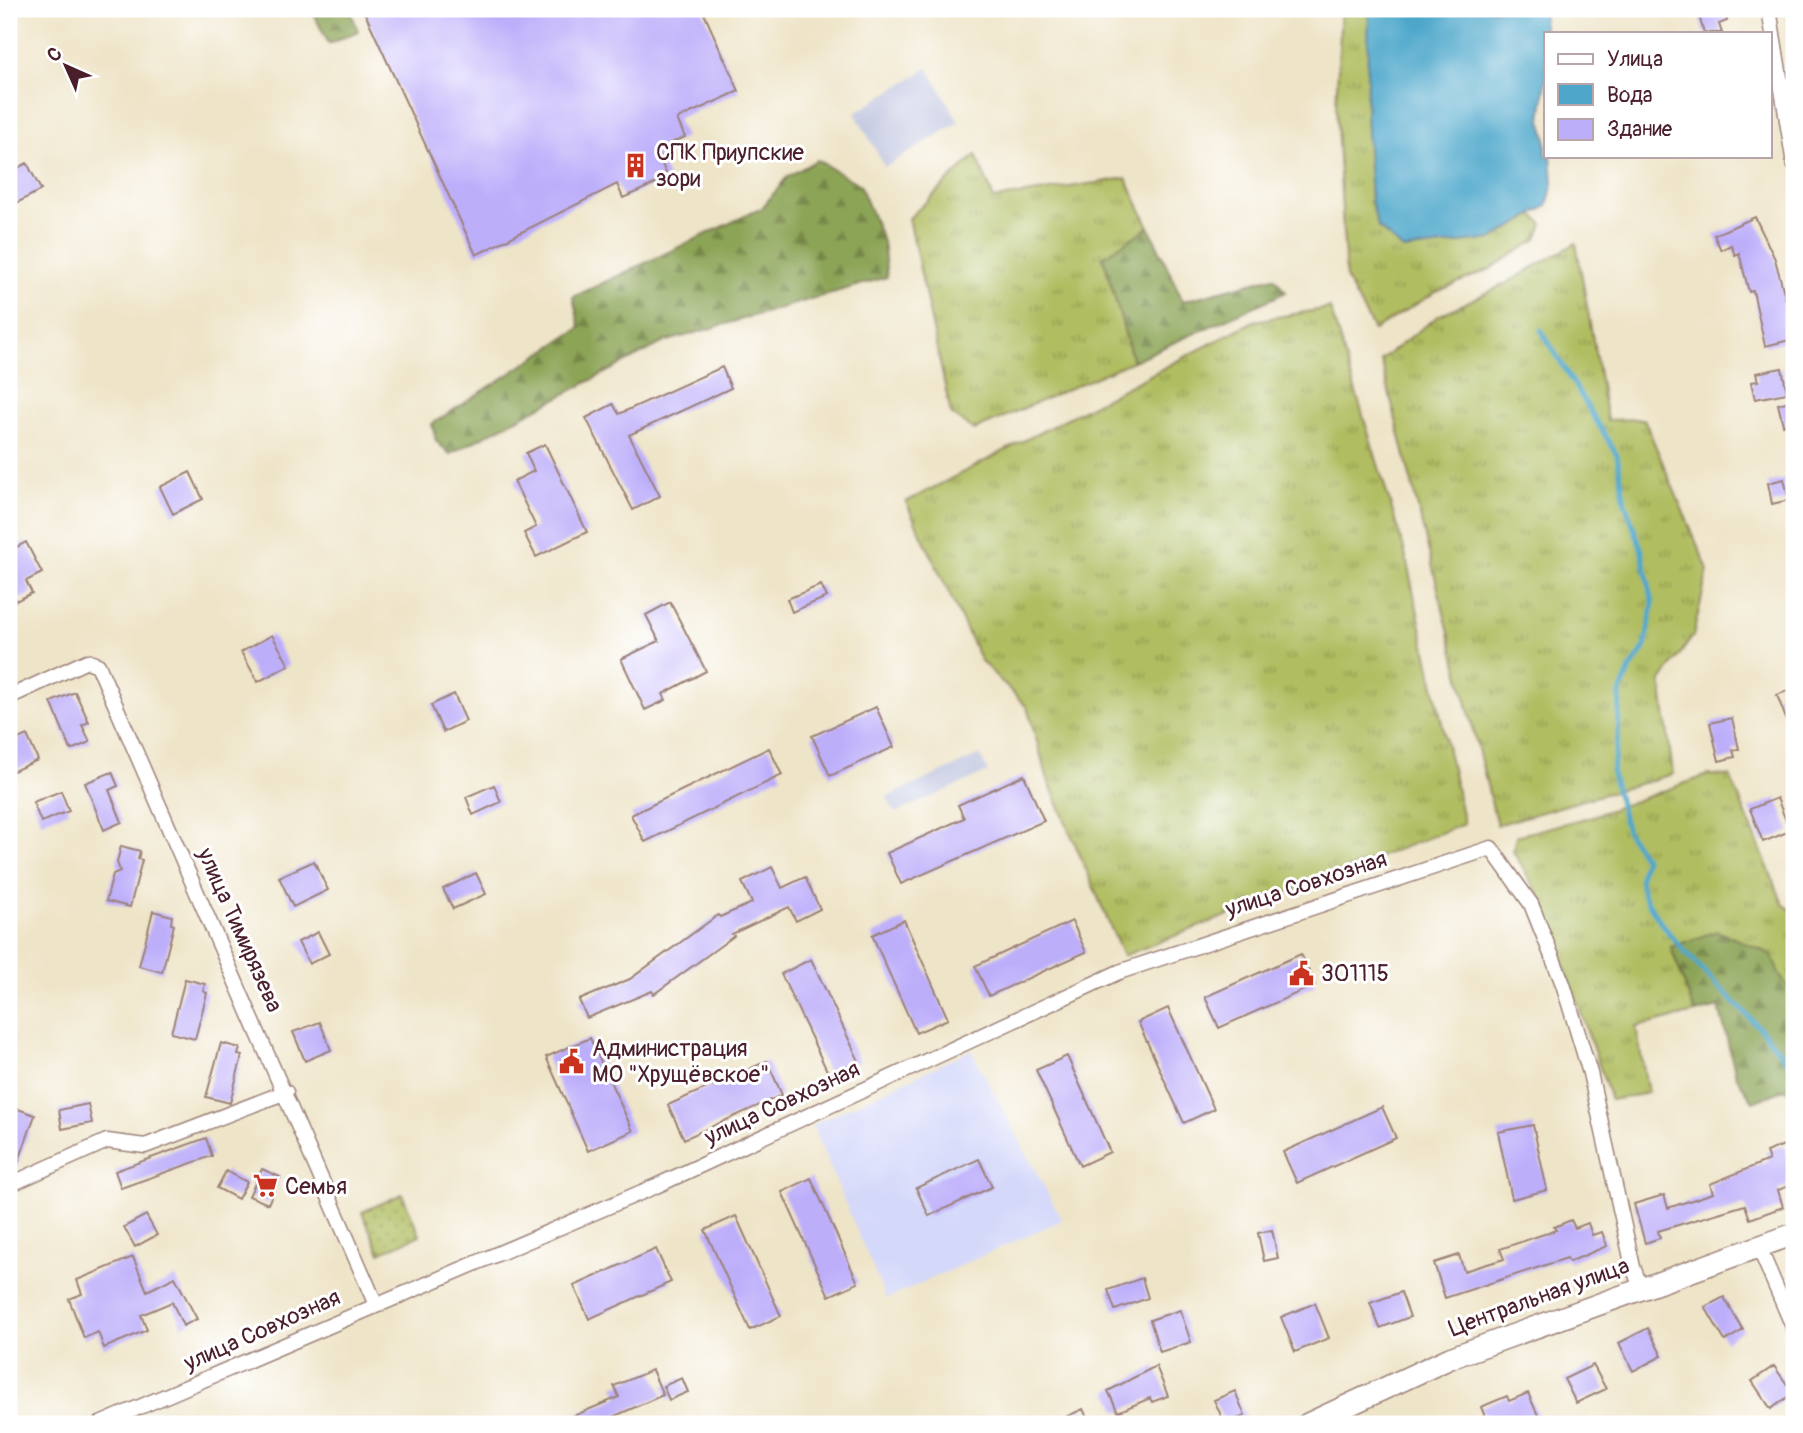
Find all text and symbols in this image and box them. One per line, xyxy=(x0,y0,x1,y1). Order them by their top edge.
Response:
north arrow xyxy=(32,32,102,102)
legend xyxy=(1544,32,1772,158)
text: С xyxy=(42,42,68,67)
text: Улица xyxy=(1607,46,1663,73)
text: Вода xyxy=(1607,82,1653,109)
text: Здание xyxy=(1607,116,1673,143)
place label: СПК Приупские зори xyxy=(656,138,804,193)
building icon: СПК Приупские зори xyxy=(622,151,650,179)
street label: улица Тимирязева xyxy=(190,842,289,1017)
street label: улица Совхозная xyxy=(1221,844,1390,924)
public building icon: 301115 xyxy=(1287,959,1315,987)
place label: 301115 xyxy=(1321,959,1389,988)
place label: Администрация МО "Хрущёвское" xyxy=(592,1034,769,1089)
public building icon: Администрация МО "Хрущёвское" xyxy=(558,1047,586,1075)
street label: улица Совхозная xyxy=(699,1054,864,1152)
supermarket icon: Семья xyxy=(251,1172,279,1200)
place label: Семья xyxy=(285,1172,347,1201)
street label: Центральная улица xyxy=(1445,1251,1633,1343)
street label: улица Совхозная xyxy=(178,1283,345,1378)

